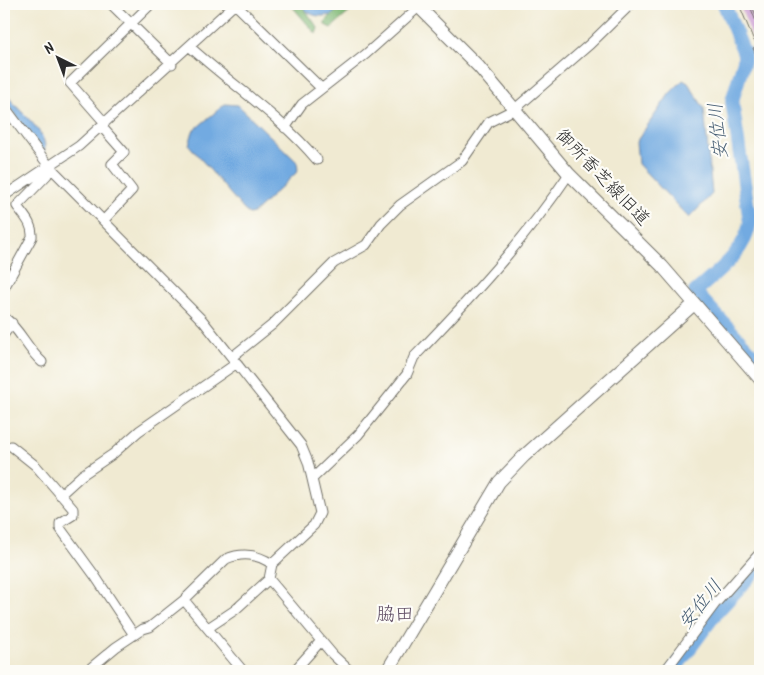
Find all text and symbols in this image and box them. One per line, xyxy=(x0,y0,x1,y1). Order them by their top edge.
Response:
north arrow xyxy=(32,32,82,82)
text: N xyxy=(39,38,61,60)
water label: 安位川 xyxy=(701,101,737,161)
street label: 御所香芝線旧道 xyxy=(548,123,656,233)
water label: 安位川 xyxy=(671,573,731,637)
district label: 脇田 xyxy=(376,600,414,630)

